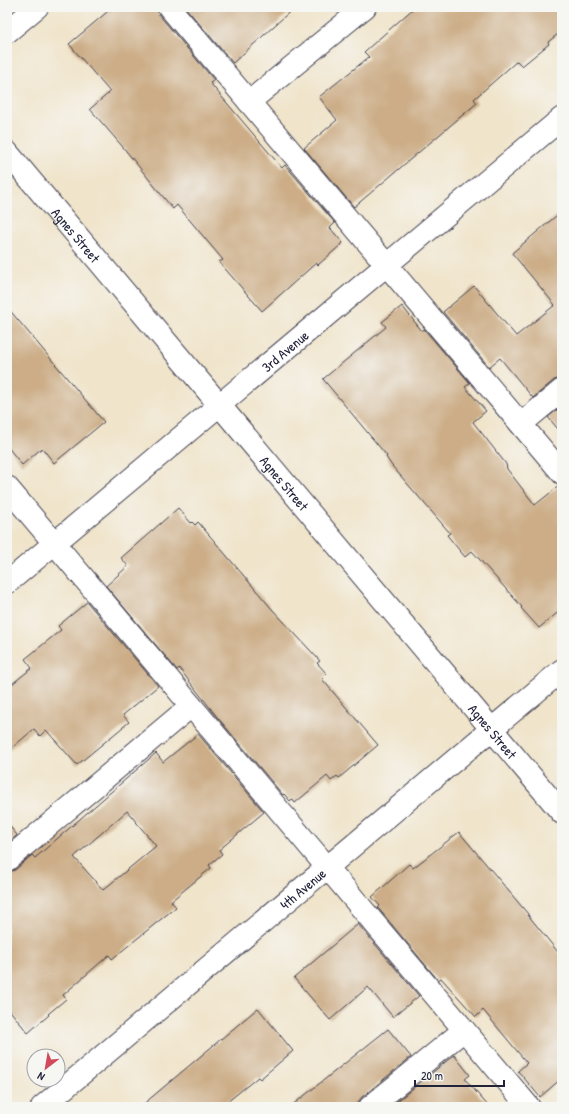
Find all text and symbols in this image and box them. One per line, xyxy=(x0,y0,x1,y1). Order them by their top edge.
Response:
street label: Agnes Street xyxy=(48,203,105,266)
street label: 3rd Avenue xyxy=(257,325,312,376)
street label: Agnes Street xyxy=(256,451,313,514)
street label: Agnes Street xyxy=(465,699,522,763)
street label: 4th Avenue xyxy=(275,863,330,913)
north arrow xyxy=(26,1048,66,1088)
scale bar xyxy=(415,1062,504,1088)
text: 20 m xyxy=(421,1067,443,1084)
text: N xyxy=(35,1069,47,1084)

